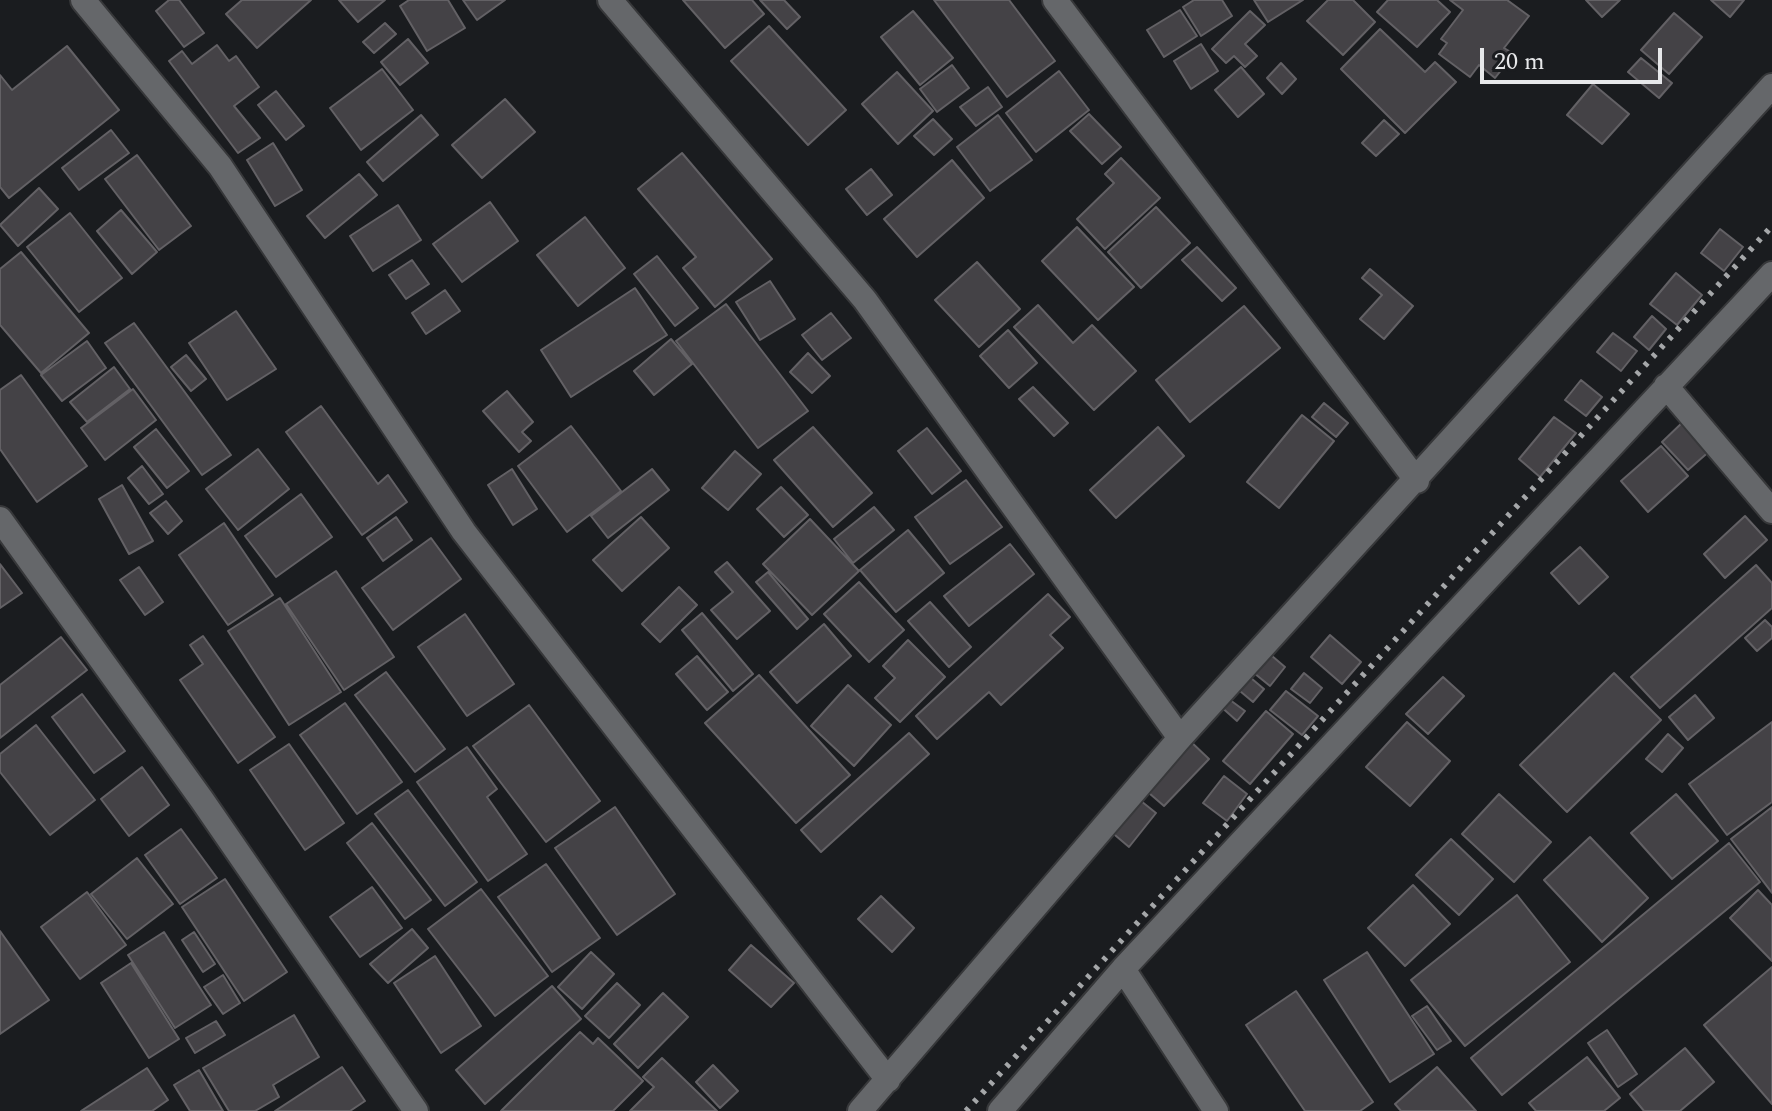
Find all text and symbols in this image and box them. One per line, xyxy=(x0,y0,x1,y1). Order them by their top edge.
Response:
scale bar xyxy=(1484,32,1666,82)
text: 20 m xyxy=(1494,44,1545,80)

